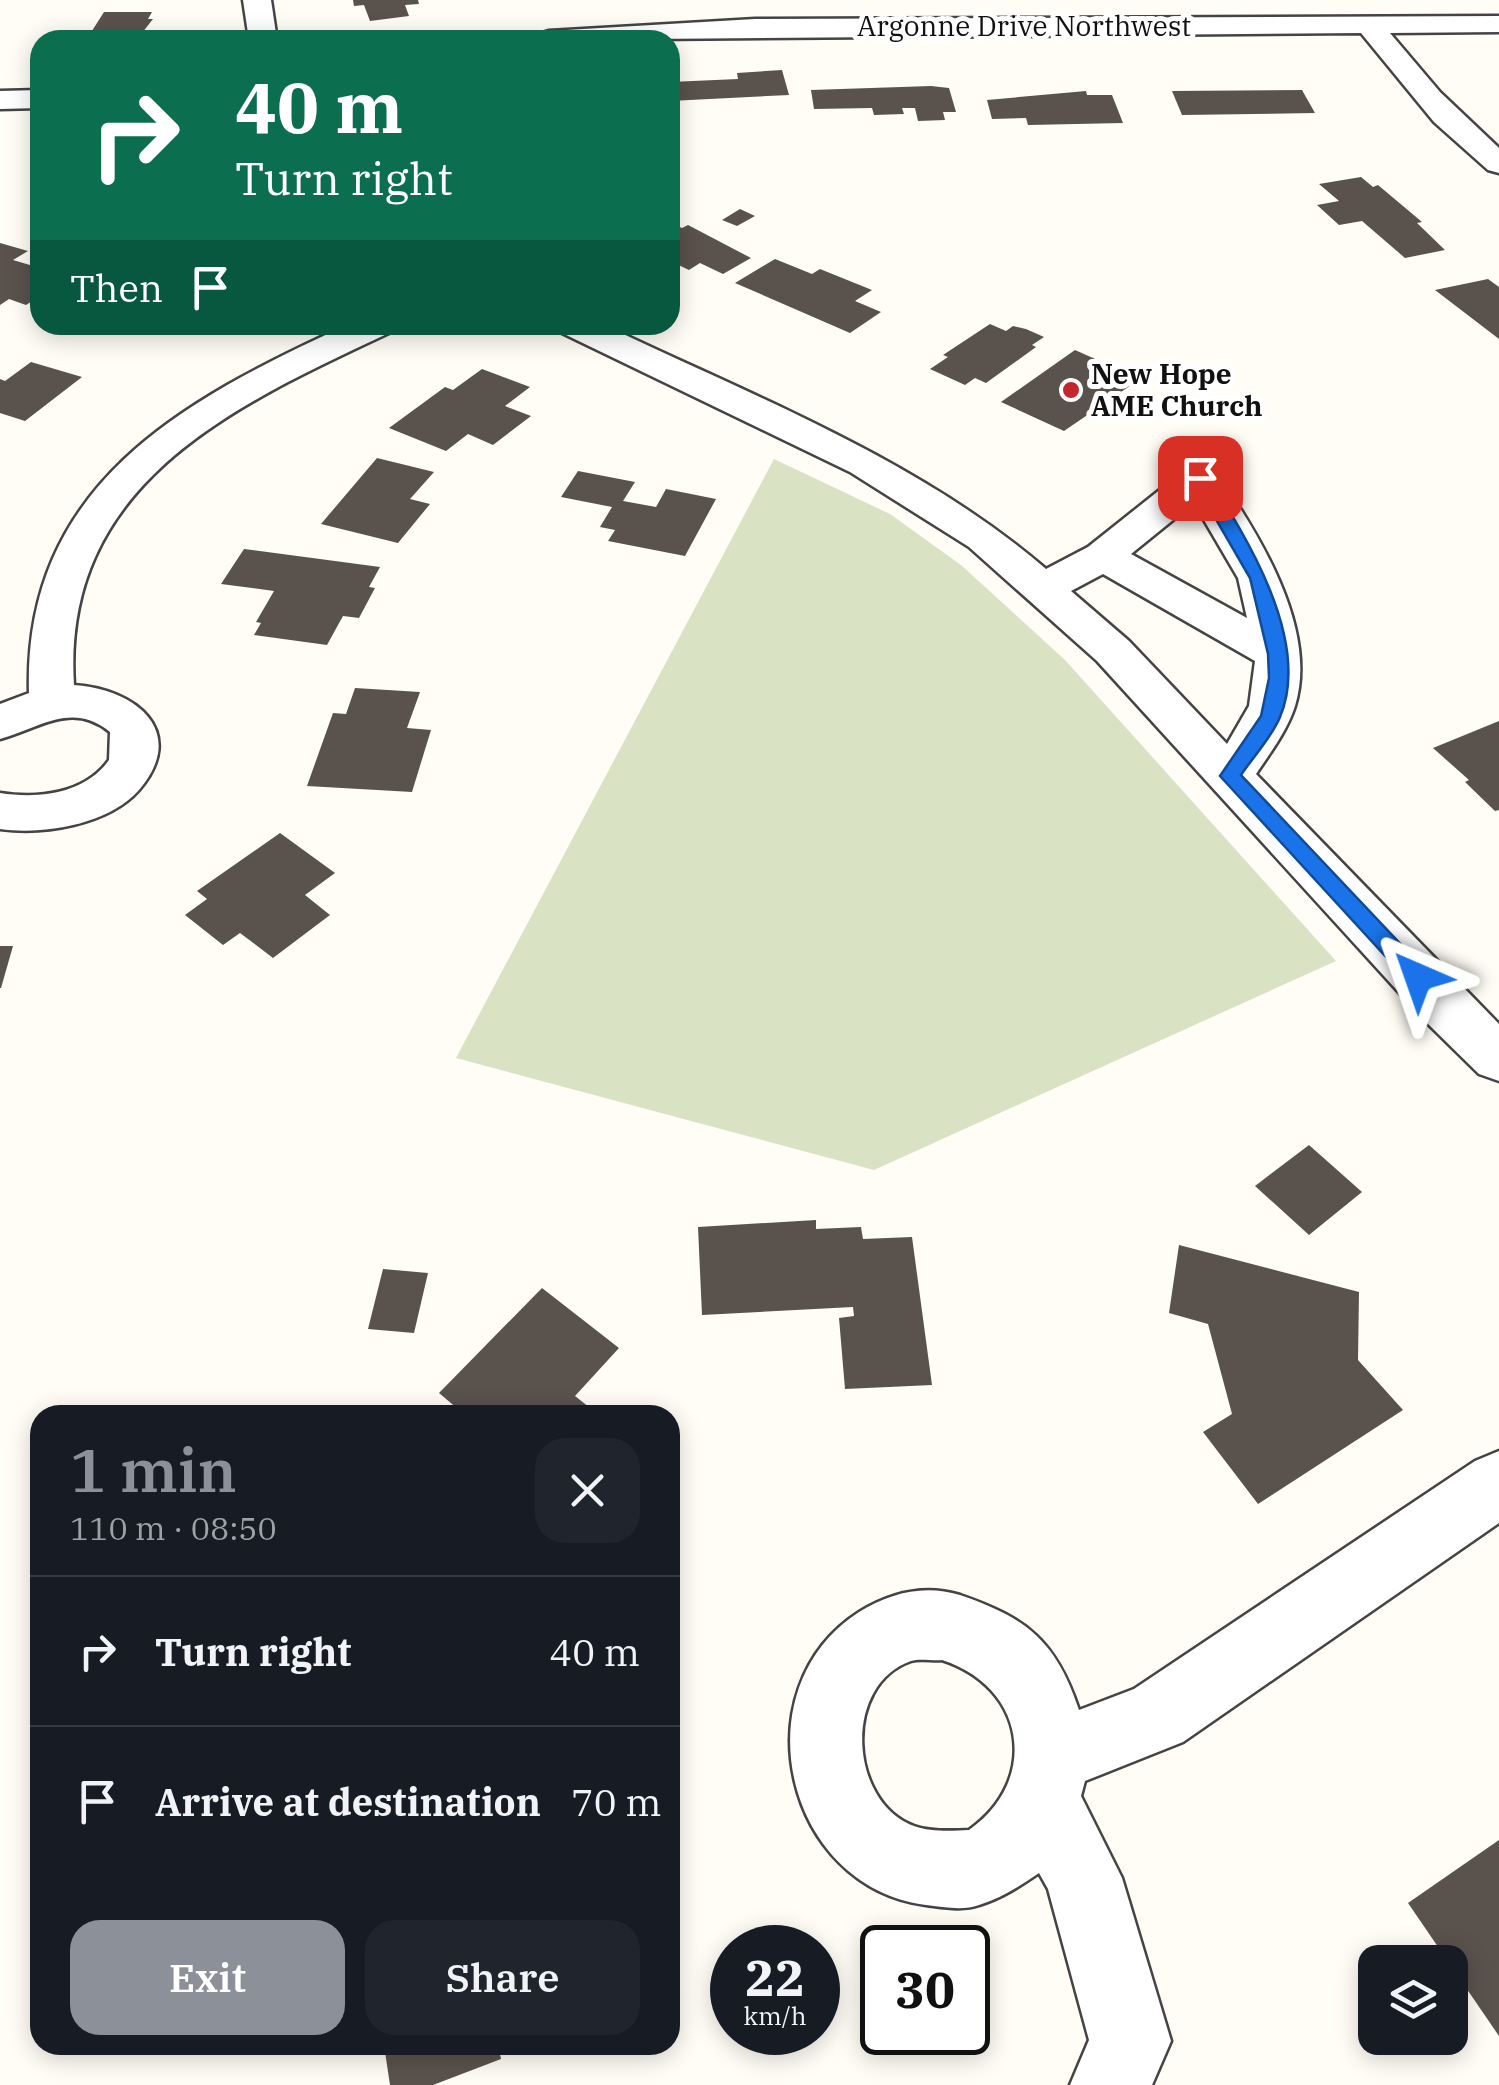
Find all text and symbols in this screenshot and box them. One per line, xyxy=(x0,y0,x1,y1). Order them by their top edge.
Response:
street label: Argonne Drive Northwest xyxy=(857,7,1191,44)
text: 40 m xyxy=(235,61,403,152)
icon: right xyxy=(70,70,200,200)
text: Turn right xyxy=(235,149,453,207)
icon: arrive xyxy=(183,260,238,315)
text: Then xyxy=(70,263,163,312)
place label: New Hope AME Church xyxy=(1091,355,1263,424)
marker: New Hope AME Church xyxy=(1060,379,1082,401)
pin xyxy=(1158,436,1243,521)
icon: arrive xyxy=(1173,451,1228,506)
position arrow xyxy=(1366,925,1470,1029)
text: 1 min xyxy=(70,1430,237,1509)
button: close xyxy=(535,1438,640,1543)
text: 110 m · 08:50 xyxy=(70,1507,277,1549)
icon: right xyxy=(70,1624,125,1679)
text: Turn right xyxy=(155,1627,351,1676)
text: 40 m xyxy=(549,1627,640,1676)
icon: arrive xyxy=(70,1774,125,1829)
text: Arrive at destination xyxy=(155,1777,541,1826)
text: 70 m xyxy=(571,1777,662,1826)
button: Exit xyxy=(70,1920,345,2035)
button: Share xyxy=(365,1920,640,2035)
speed limit sign: 30 xyxy=(860,1925,990,2055)
text: 22 xyxy=(745,1945,805,2010)
map controls xyxy=(1358,1945,1468,2055)
button: layers xyxy=(1358,1945,1468,2055)
text: km/h xyxy=(743,1999,807,2032)

